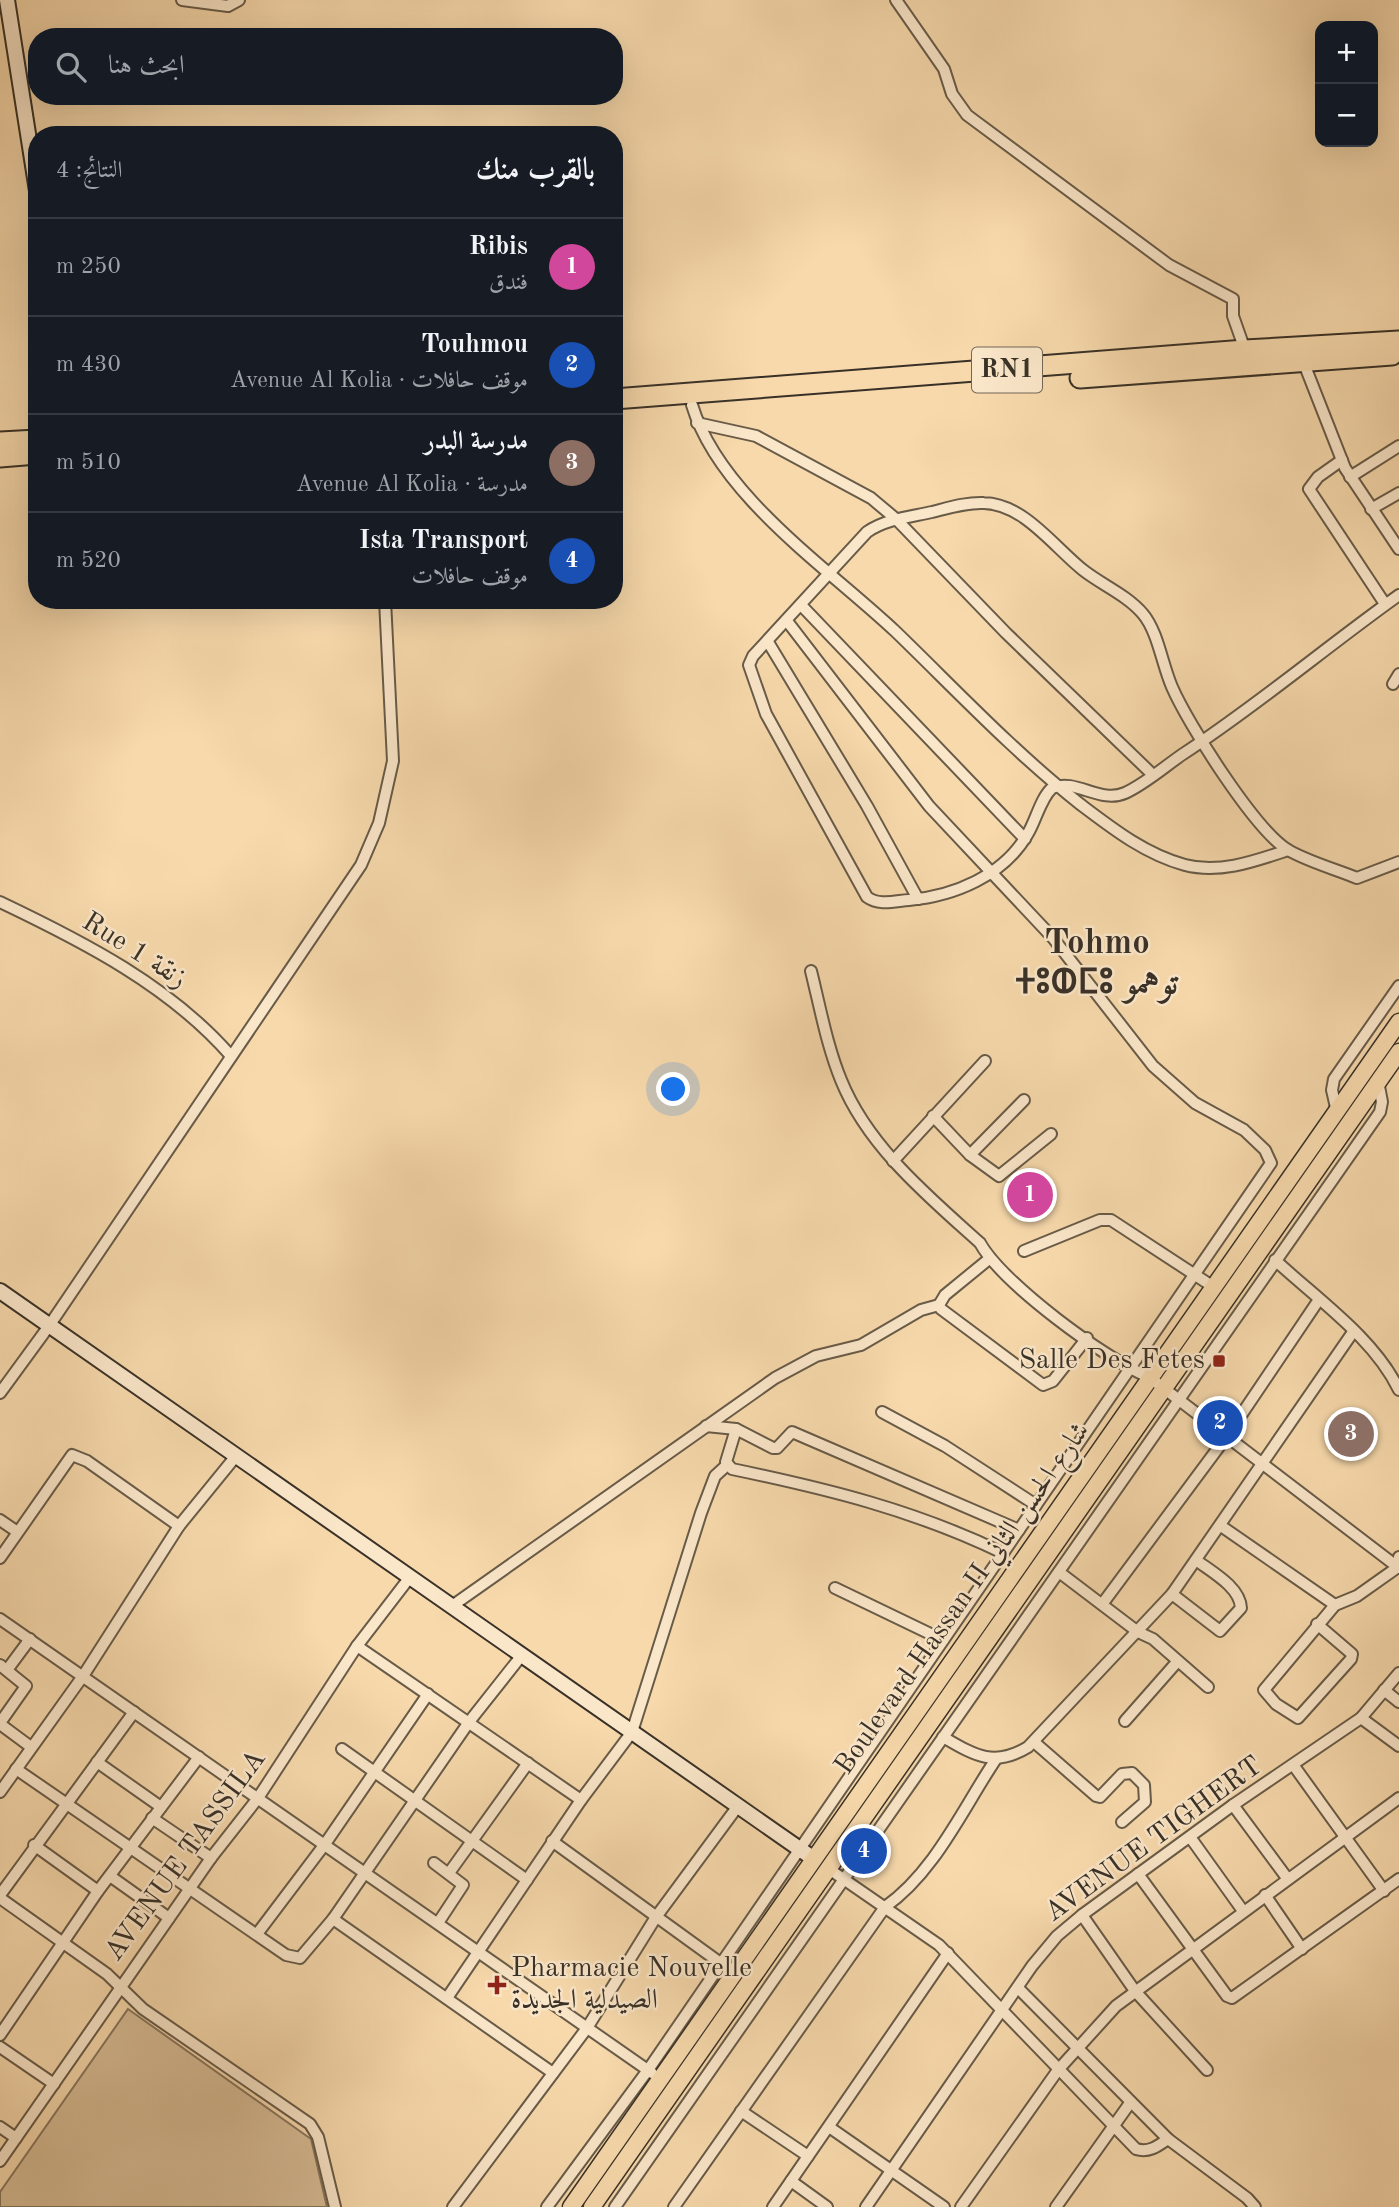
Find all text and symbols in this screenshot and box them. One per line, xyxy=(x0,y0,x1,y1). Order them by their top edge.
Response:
map controls xyxy=(1315,21,1378,147)
button: + xyxy=(1315,21,1378,84)
search box xyxy=(28,28,623,105)
icon: search xyxy=(52,48,90,86)
text: ابحث هنا xyxy=(108,53,185,79)
button: − xyxy=(1315,84,1378,147)
text: بالقرب منك xyxy=(476,156,595,186)
text: النتائج: 4 xyxy=(56,159,123,182)
text: Ribis xyxy=(469,234,528,260)
text: 250 m xyxy=(56,255,121,278)
text: 1 xyxy=(565,255,579,278)
text: فندق xyxy=(489,271,528,294)
text: Touhmou xyxy=(421,332,528,358)
road number: RN1 xyxy=(972,348,1042,392)
text: 430 m xyxy=(56,353,121,376)
text: 2 xyxy=(565,353,579,376)
text: موقف حافلات · Avenue Al Kolia xyxy=(230,369,528,392)
text: مدرسة البدر xyxy=(424,429,528,455)
text: 510 m xyxy=(56,451,121,474)
text: 3 xyxy=(565,451,579,474)
text: مدرسة · Avenue Al Kolia xyxy=(296,473,528,496)
text: Ista Transport xyxy=(359,528,528,554)
text: 520 m xyxy=(56,549,121,572)
text: 4 xyxy=(565,549,579,572)
text: موقف حافلات xyxy=(412,565,528,588)
street label: Rue 1 زنقة xyxy=(77,908,191,994)
district label: Tohmo ⵜⵓⵀⵎⵓ توهمو xyxy=(1016,926,1180,1004)
your location xyxy=(656,1072,690,1106)
pin: 1 xyxy=(1007,1169,1053,1221)
place label: Salle Des Fetes xyxy=(1019,1347,1205,1375)
marker: Salle Des Fetes xyxy=(1211,1353,1227,1369)
pin: 2 xyxy=(1197,1397,1243,1449)
pin: 3 xyxy=(1328,1408,1374,1460)
street label: Boulevard Hassan II شارع الحسن الثاني xyxy=(830,1418,1102,1784)
street label: AVENUE TASSILA xyxy=(100,1745,272,1967)
street label: AVENUE TIGHERT xyxy=(1040,1752,1268,1928)
pin: 4 xyxy=(841,1825,887,1877)
place label: Pharmacie Nouvelle الصيدلية الجديدة xyxy=(511,1955,752,2015)
marker: Pharmacie Nouvelle الصيدلية الجديدة xyxy=(489,1977,505,1993)

